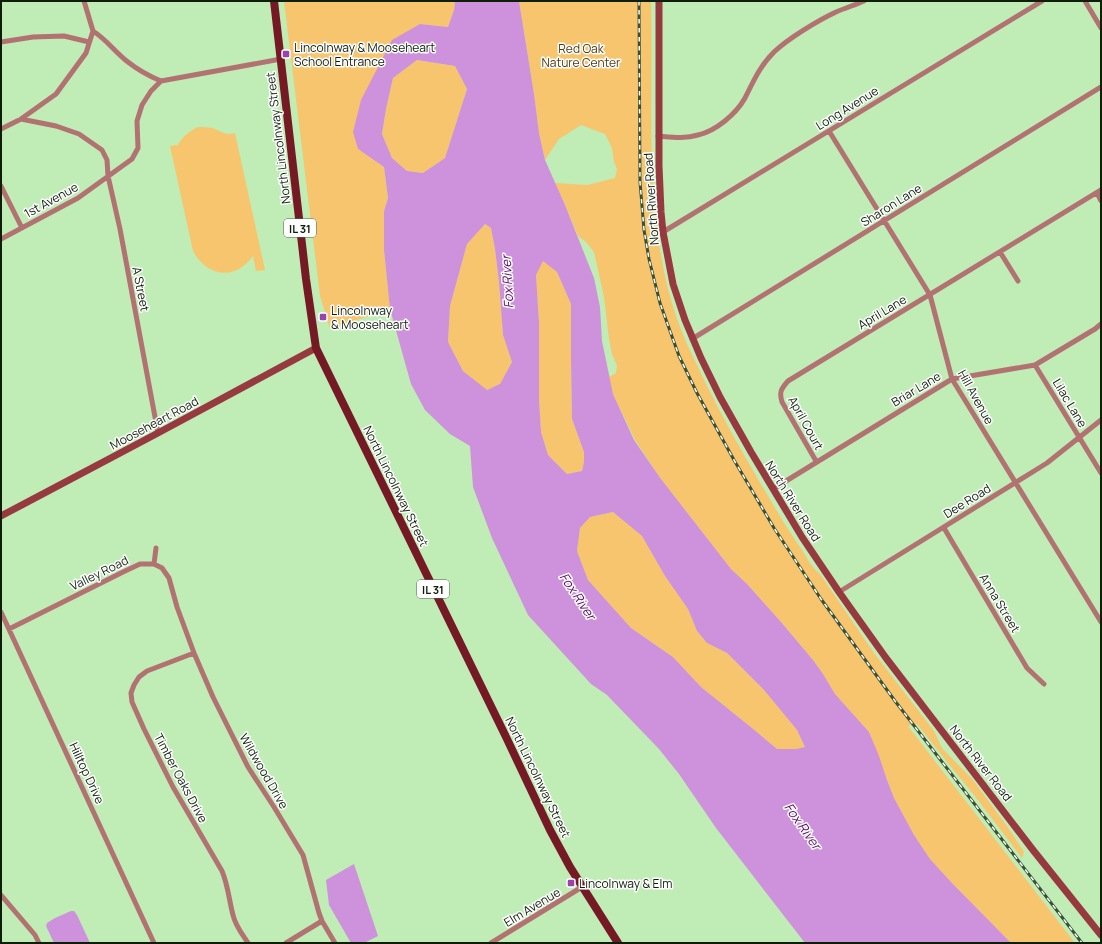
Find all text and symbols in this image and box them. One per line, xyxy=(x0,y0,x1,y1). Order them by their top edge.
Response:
place label: Lincolnway & Mooseheart School Entrance xyxy=(294,39,435,70)
park label: Red Oak Nature Center xyxy=(542,40,621,71)
marker: Lincolnway & Mooseheart School Entrance xyxy=(281,49,291,59)
street label: North Lincolnway Street xyxy=(261,71,295,205)
street label: Long Avenue xyxy=(812,82,882,134)
street label: North River Road xyxy=(639,152,663,246)
street label: 1st Avenue xyxy=(21,178,81,222)
street label: Sharon Lane xyxy=(857,180,925,230)
road number: IL 31 xyxy=(284,219,316,237)
water label: Fox River xyxy=(496,253,517,309)
street label: A Street xyxy=(128,265,154,313)
street label: April Lane xyxy=(855,291,909,333)
place label: Lincolnway & Mooseheart xyxy=(331,302,409,333)
marker: Lincolnway & Mooseheart xyxy=(318,312,328,322)
street label: Hill Avenue xyxy=(954,367,998,427)
street label: Briar Lane xyxy=(888,368,944,410)
street label: Lilac Lane xyxy=(1049,375,1091,431)
street label: Mooseheart Road xyxy=(107,392,201,454)
street label: April Court xyxy=(784,393,828,453)
street label: North Lincolnway Street xyxy=(359,423,433,549)
street label: North River Road xyxy=(761,457,825,545)
street label: Dee Road xyxy=(940,480,994,522)
street label: Valley Road xyxy=(67,552,131,594)
water label: Fox River xyxy=(556,569,602,625)
street label: Anna Street xyxy=(976,570,1024,636)
road number: IL 31 xyxy=(417,580,449,598)
street label: North Lincolnway Street xyxy=(501,714,575,840)
street label: North River Road xyxy=(946,721,1016,805)
street label: Timber Oaks Drive xyxy=(150,730,212,826)
street label: Wildwood Drive xyxy=(236,730,292,812)
street label: Hilltop Drive xyxy=(65,740,109,806)
water label: Fox River xyxy=(780,799,827,855)
place label: Lincolnway & Elm xyxy=(579,875,672,892)
marker: Lincolnway & Elm xyxy=(566,878,576,888)
street label: Elm Avenue xyxy=(500,883,564,931)

